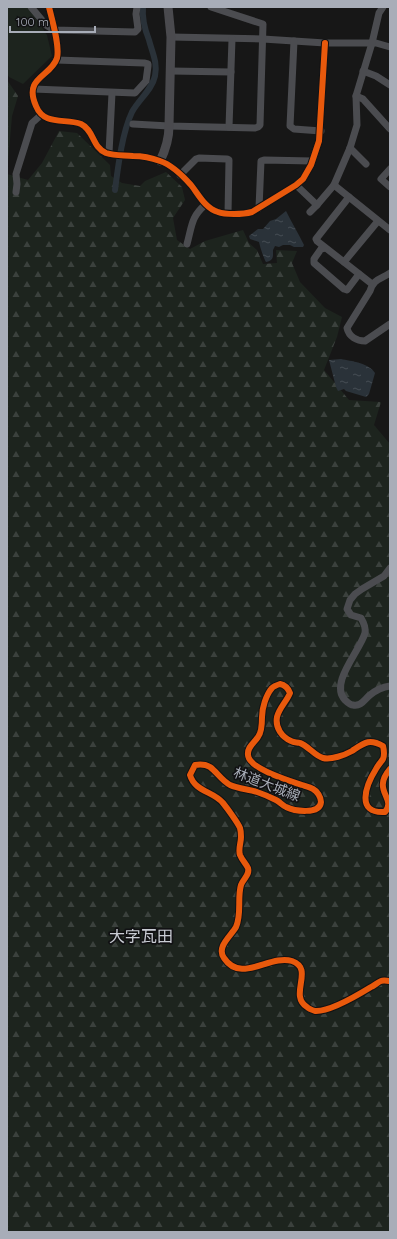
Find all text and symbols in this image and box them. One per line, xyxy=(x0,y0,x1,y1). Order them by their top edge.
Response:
scale bar xyxy=(10,8,95,34)
text: 100 m xyxy=(16,14,49,29)
street label: 林道大城線 xyxy=(231,763,303,805)
district label: 大字瓦田 xyxy=(109,926,173,946)

